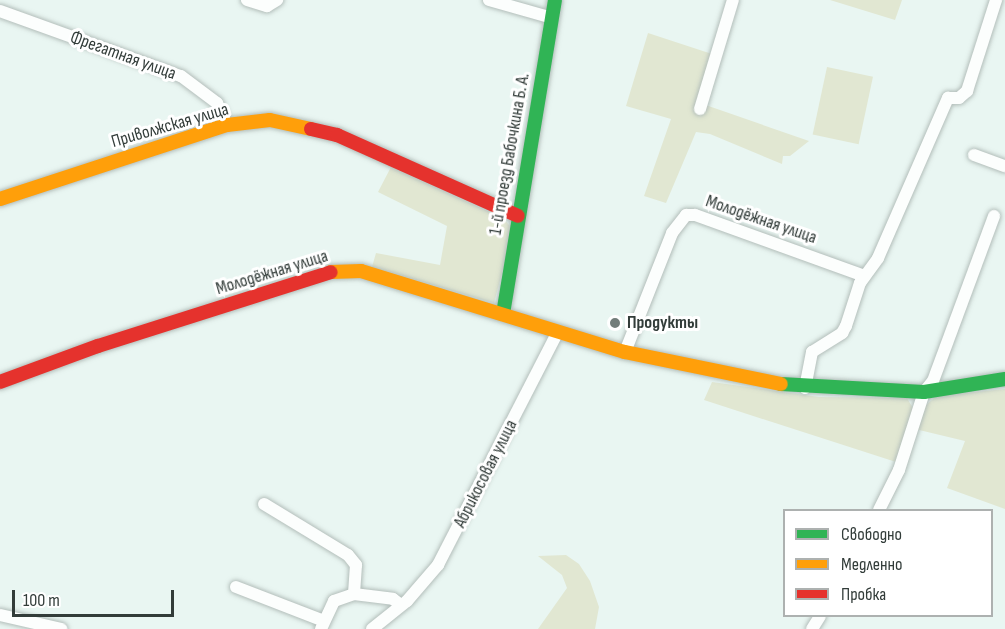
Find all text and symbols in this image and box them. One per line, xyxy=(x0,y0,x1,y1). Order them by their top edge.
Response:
street label: Фрегатная улица xyxy=(67,27,179,85)
street label: 1-й проезд Бабочкина Б. А. xyxy=(485,71,535,237)
street label: Приволжская улица xyxy=(109,99,231,153)
street label: Молодёжная улица xyxy=(703,191,819,249)
street label: Молодёжная улица xyxy=(213,246,331,300)
place label: Продукты xyxy=(627,312,698,334)
marker: Продукты xyxy=(608,316,622,330)
street label: Абрикосовая улица xyxy=(450,416,522,532)
legend xyxy=(783,509,993,617)
text: Свободно xyxy=(841,524,902,545)
text: Медленно xyxy=(841,554,903,575)
scale bar xyxy=(15,578,177,616)
text: Пробка xyxy=(841,584,886,605)
text: 100 m xyxy=(23,590,60,611)

